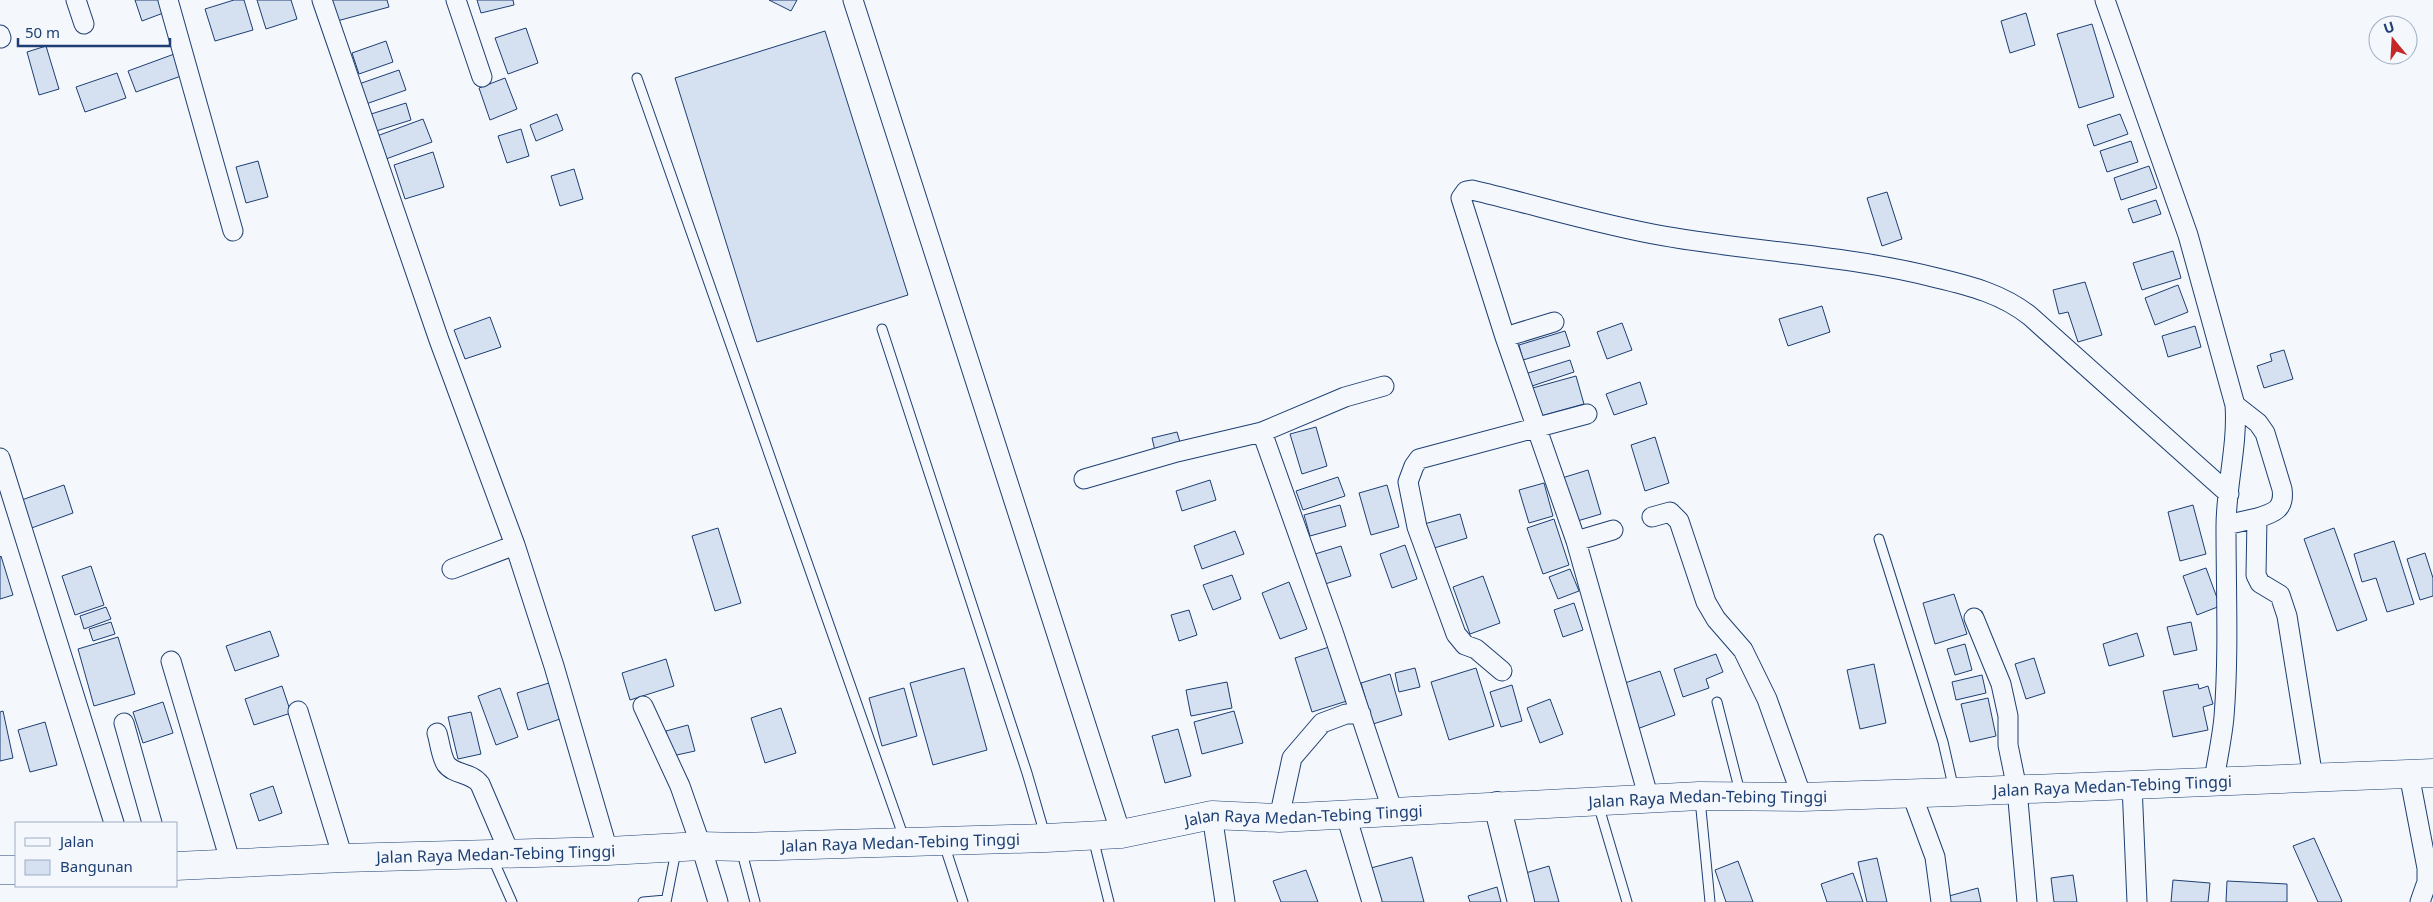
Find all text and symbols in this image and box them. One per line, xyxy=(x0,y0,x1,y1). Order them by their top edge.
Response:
scale bar xyxy=(18,15,170,47)
north arrow xyxy=(2368,15,2418,65)
text: U xyxy=(2381,16,2397,38)
text: 50 m xyxy=(25,22,60,42)
street label: Jalan Raya Medan-Tebing Tinggi xyxy=(1991,770,2232,802)
street label: Jalan Raya Medan-Tebing Tinggi xyxy=(1586,785,1828,813)
street label: Jalan Raya Medan-Tebing Tinggi xyxy=(1180,799,1423,832)
legend xyxy=(15,822,178,887)
street label: Jalan Raya Medan-Tebing Tinggi xyxy=(779,828,1020,857)
text: Jalan xyxy=(58,831,94,851)
street label: Jalan Raya Medan-Tebing Tinggi xyxy=(374,840,616,868)
text: Bangunan xyxy=(60,856,133,876)

